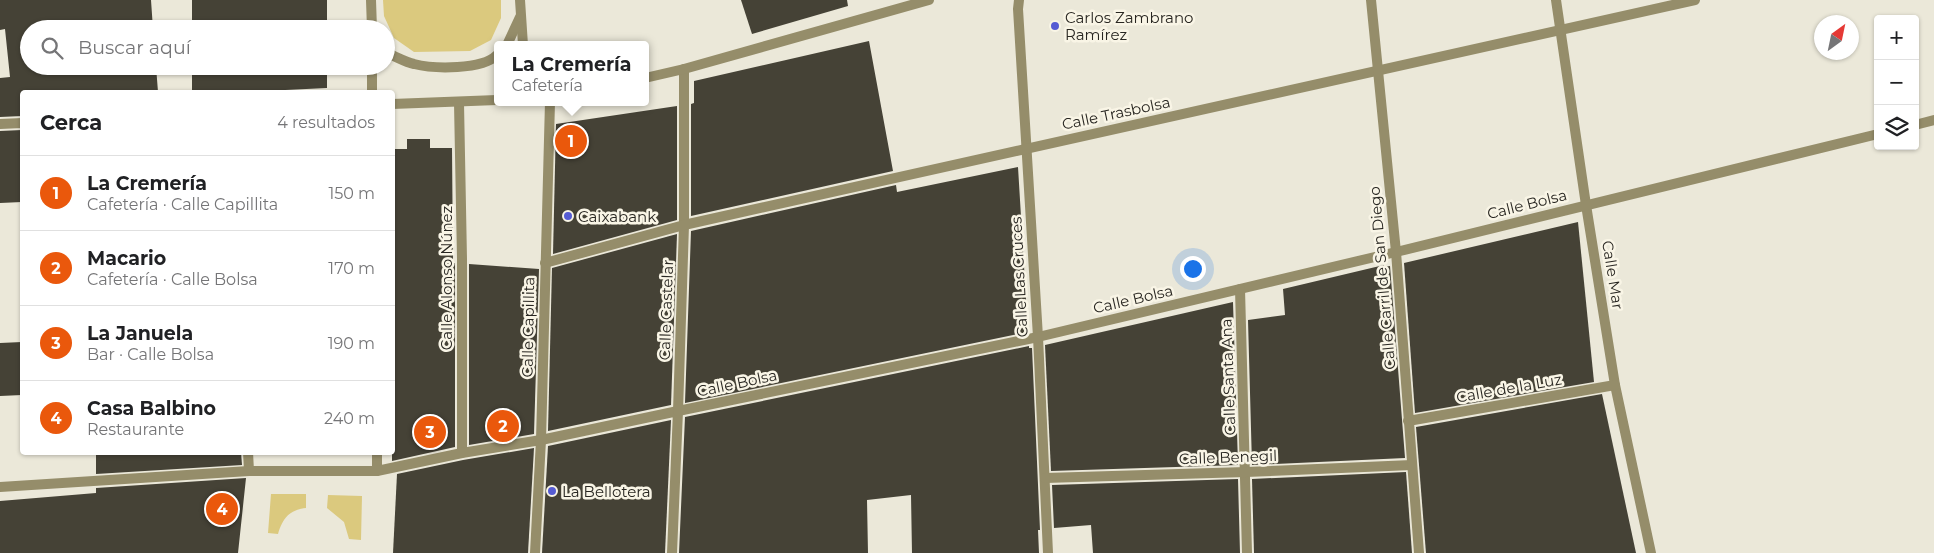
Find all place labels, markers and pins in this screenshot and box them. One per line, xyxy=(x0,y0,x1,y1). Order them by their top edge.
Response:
place label: Carlos Zambrano Ramírez xyxy=(1065,8,1193,44)
marker: Carlos Zambrano Ramírez xyxy=(1049,20,1061,32)
pin: 1 xyxy=(555,122,587,160)
place label: Caixabank xyxy=(578,207,656,226)
marker: Caixabank xyxy=(562,210,574,222)
pin: 2 xyxy=(487,407,519,445)
pin: 3 xyxy=(414,413,446,451)
place label: La Bellotera xyxy=(562,482,651,501)
marker: La Bellotera xyxy=(546,485,558,497)
pin: 4 xyxy=(206,490,238,528)

